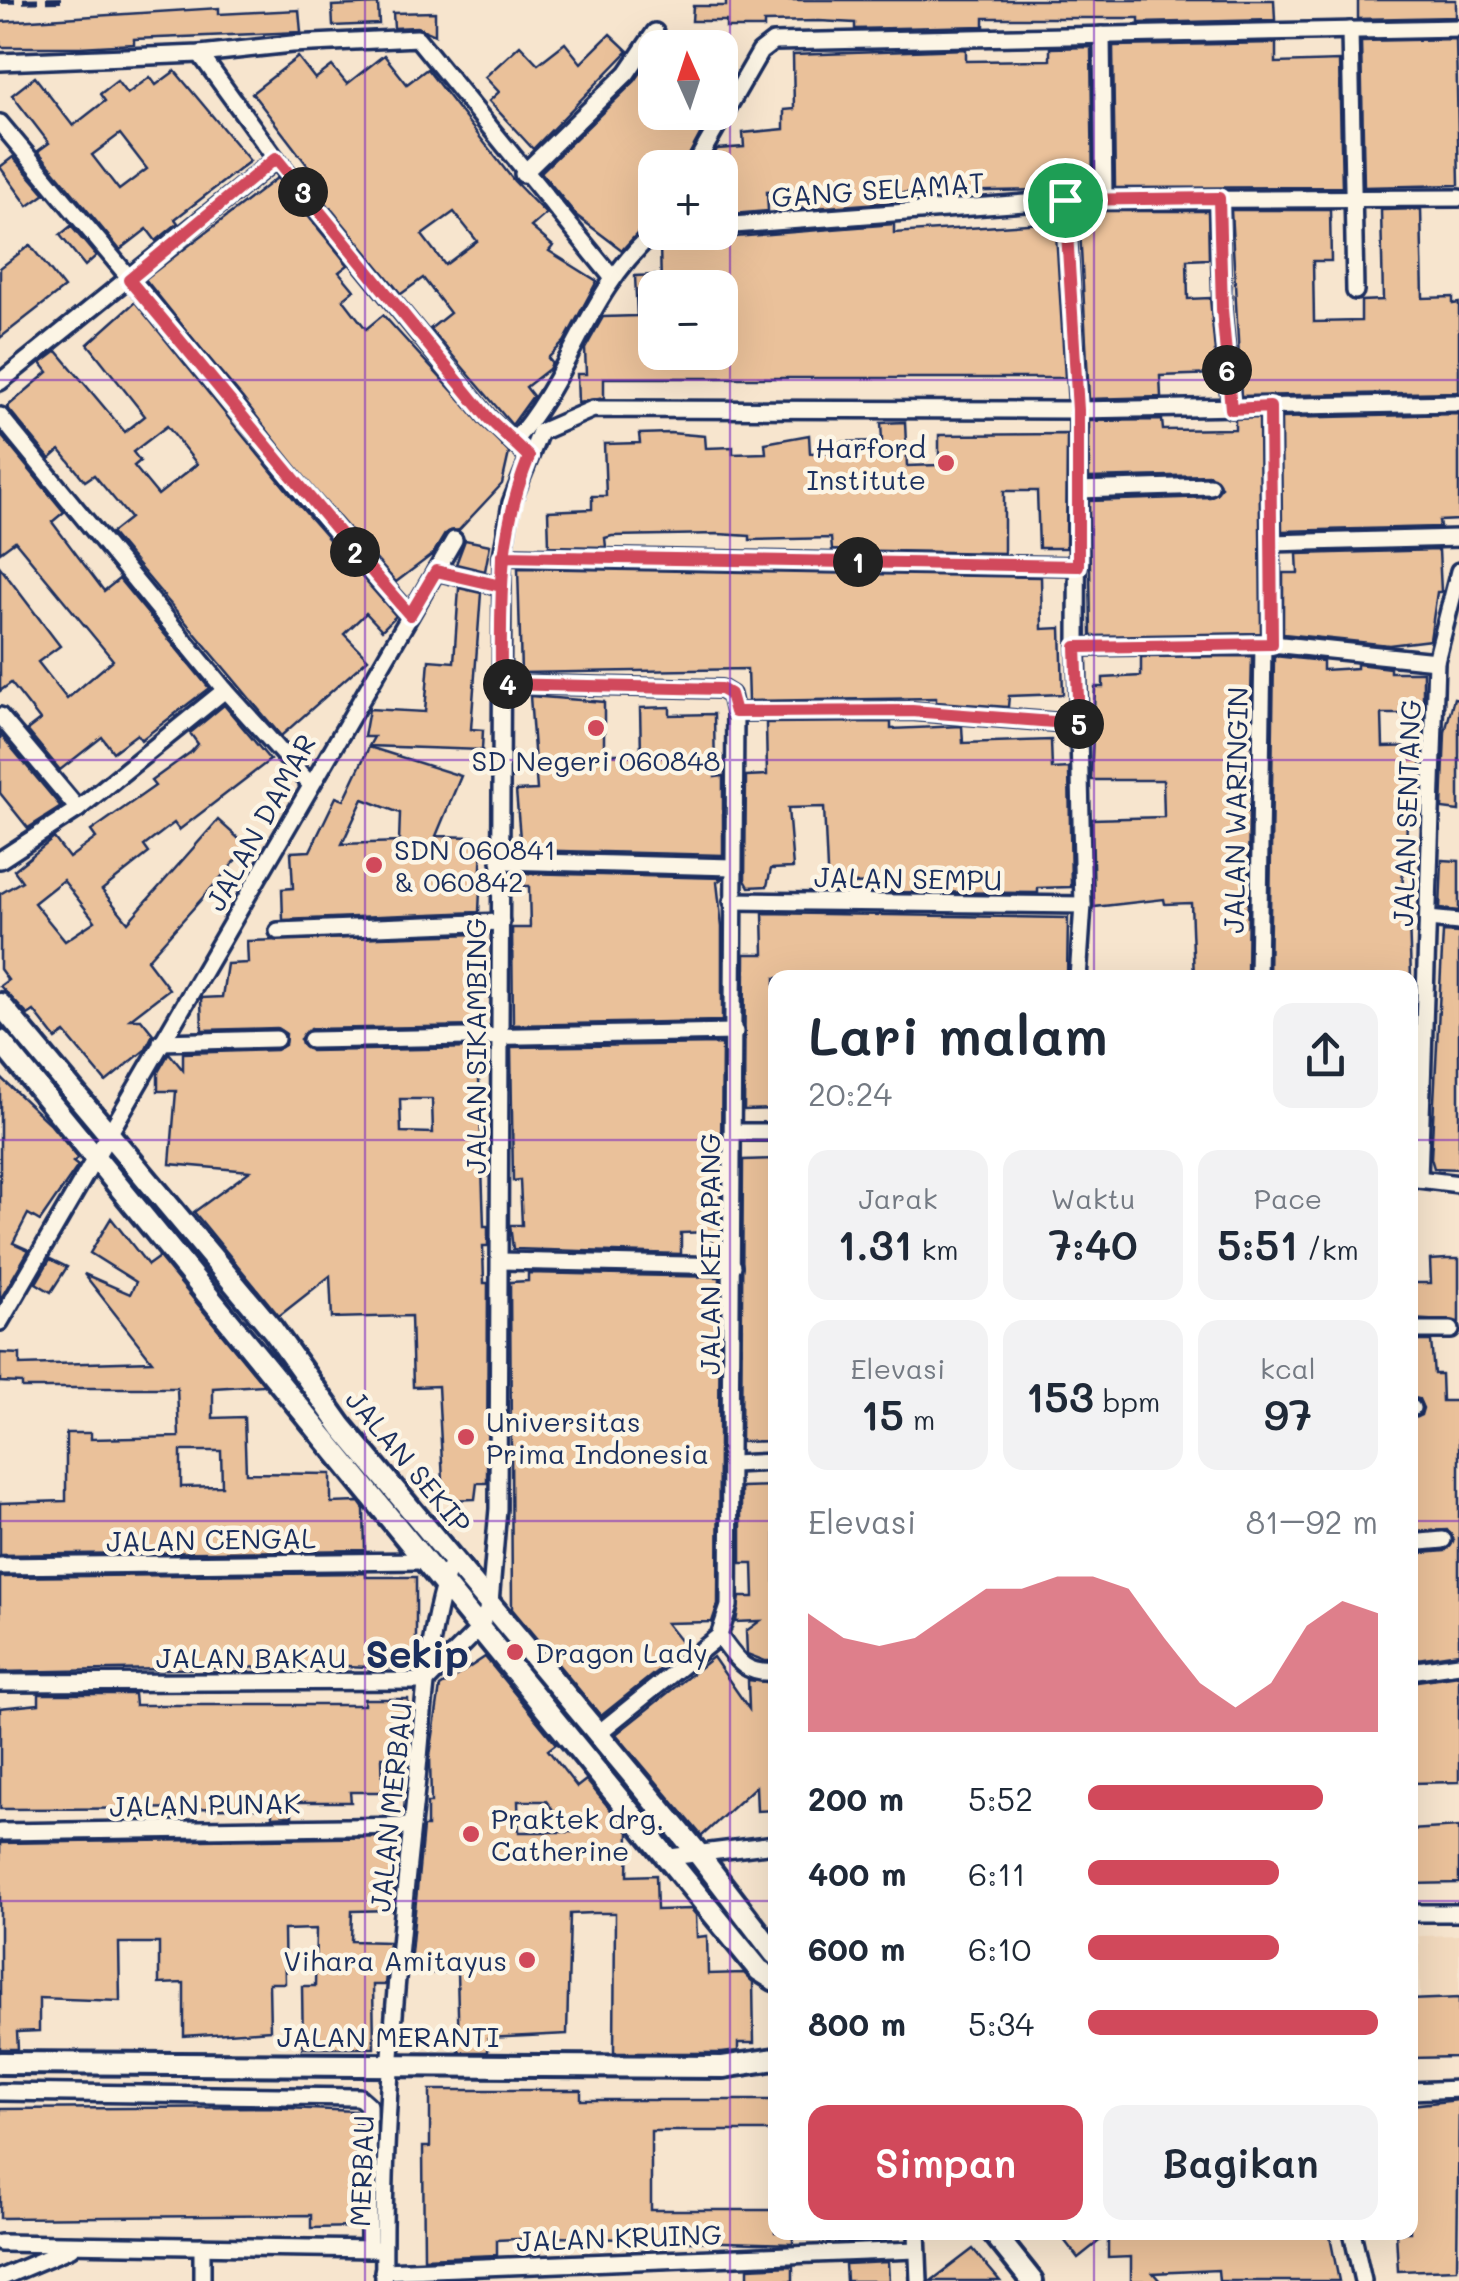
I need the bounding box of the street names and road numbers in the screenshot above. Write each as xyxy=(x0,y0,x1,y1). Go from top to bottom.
street label: GANG SELAMAT xyxy=(770,164,986,214)
street label: JALAN WARINGIN xyxy=(1215,686,1255,934)
street label: JALAN SENTANG xyxy=(1384,699,1428,927)
street label: JALAN DAMAR xyxy=(197,727,323,917)
street label: JALAN SEMPU xyxy=(814,858,1002,898)
street label: JALAN SIKAMBING xyxy=(457,918,493,1174)
street label: JALAN KETAPANG xyxy=(691,1133,727,1375)
street label: JALAN SEKIP xyxy=(338,1382,480,1540)
street label: JALAN CENGAL xyxy=(106,1519,317,1559)
street label: JALAN BAKAU xyxy=(156,1639,346,1675)
street label: JALAN MERBAU xyxy=(361,1701,419,1913)
street label: JALAN PUNAK xyxy=(109,1784,301,1824)
street label: JALAN MERANTI xyxy=(277,2018,499,2054)
street label: MERBAU xyxy=(341,2115,381,2227)
street label: JALAN KRUING xyxy=(516,2215,722,2259)

